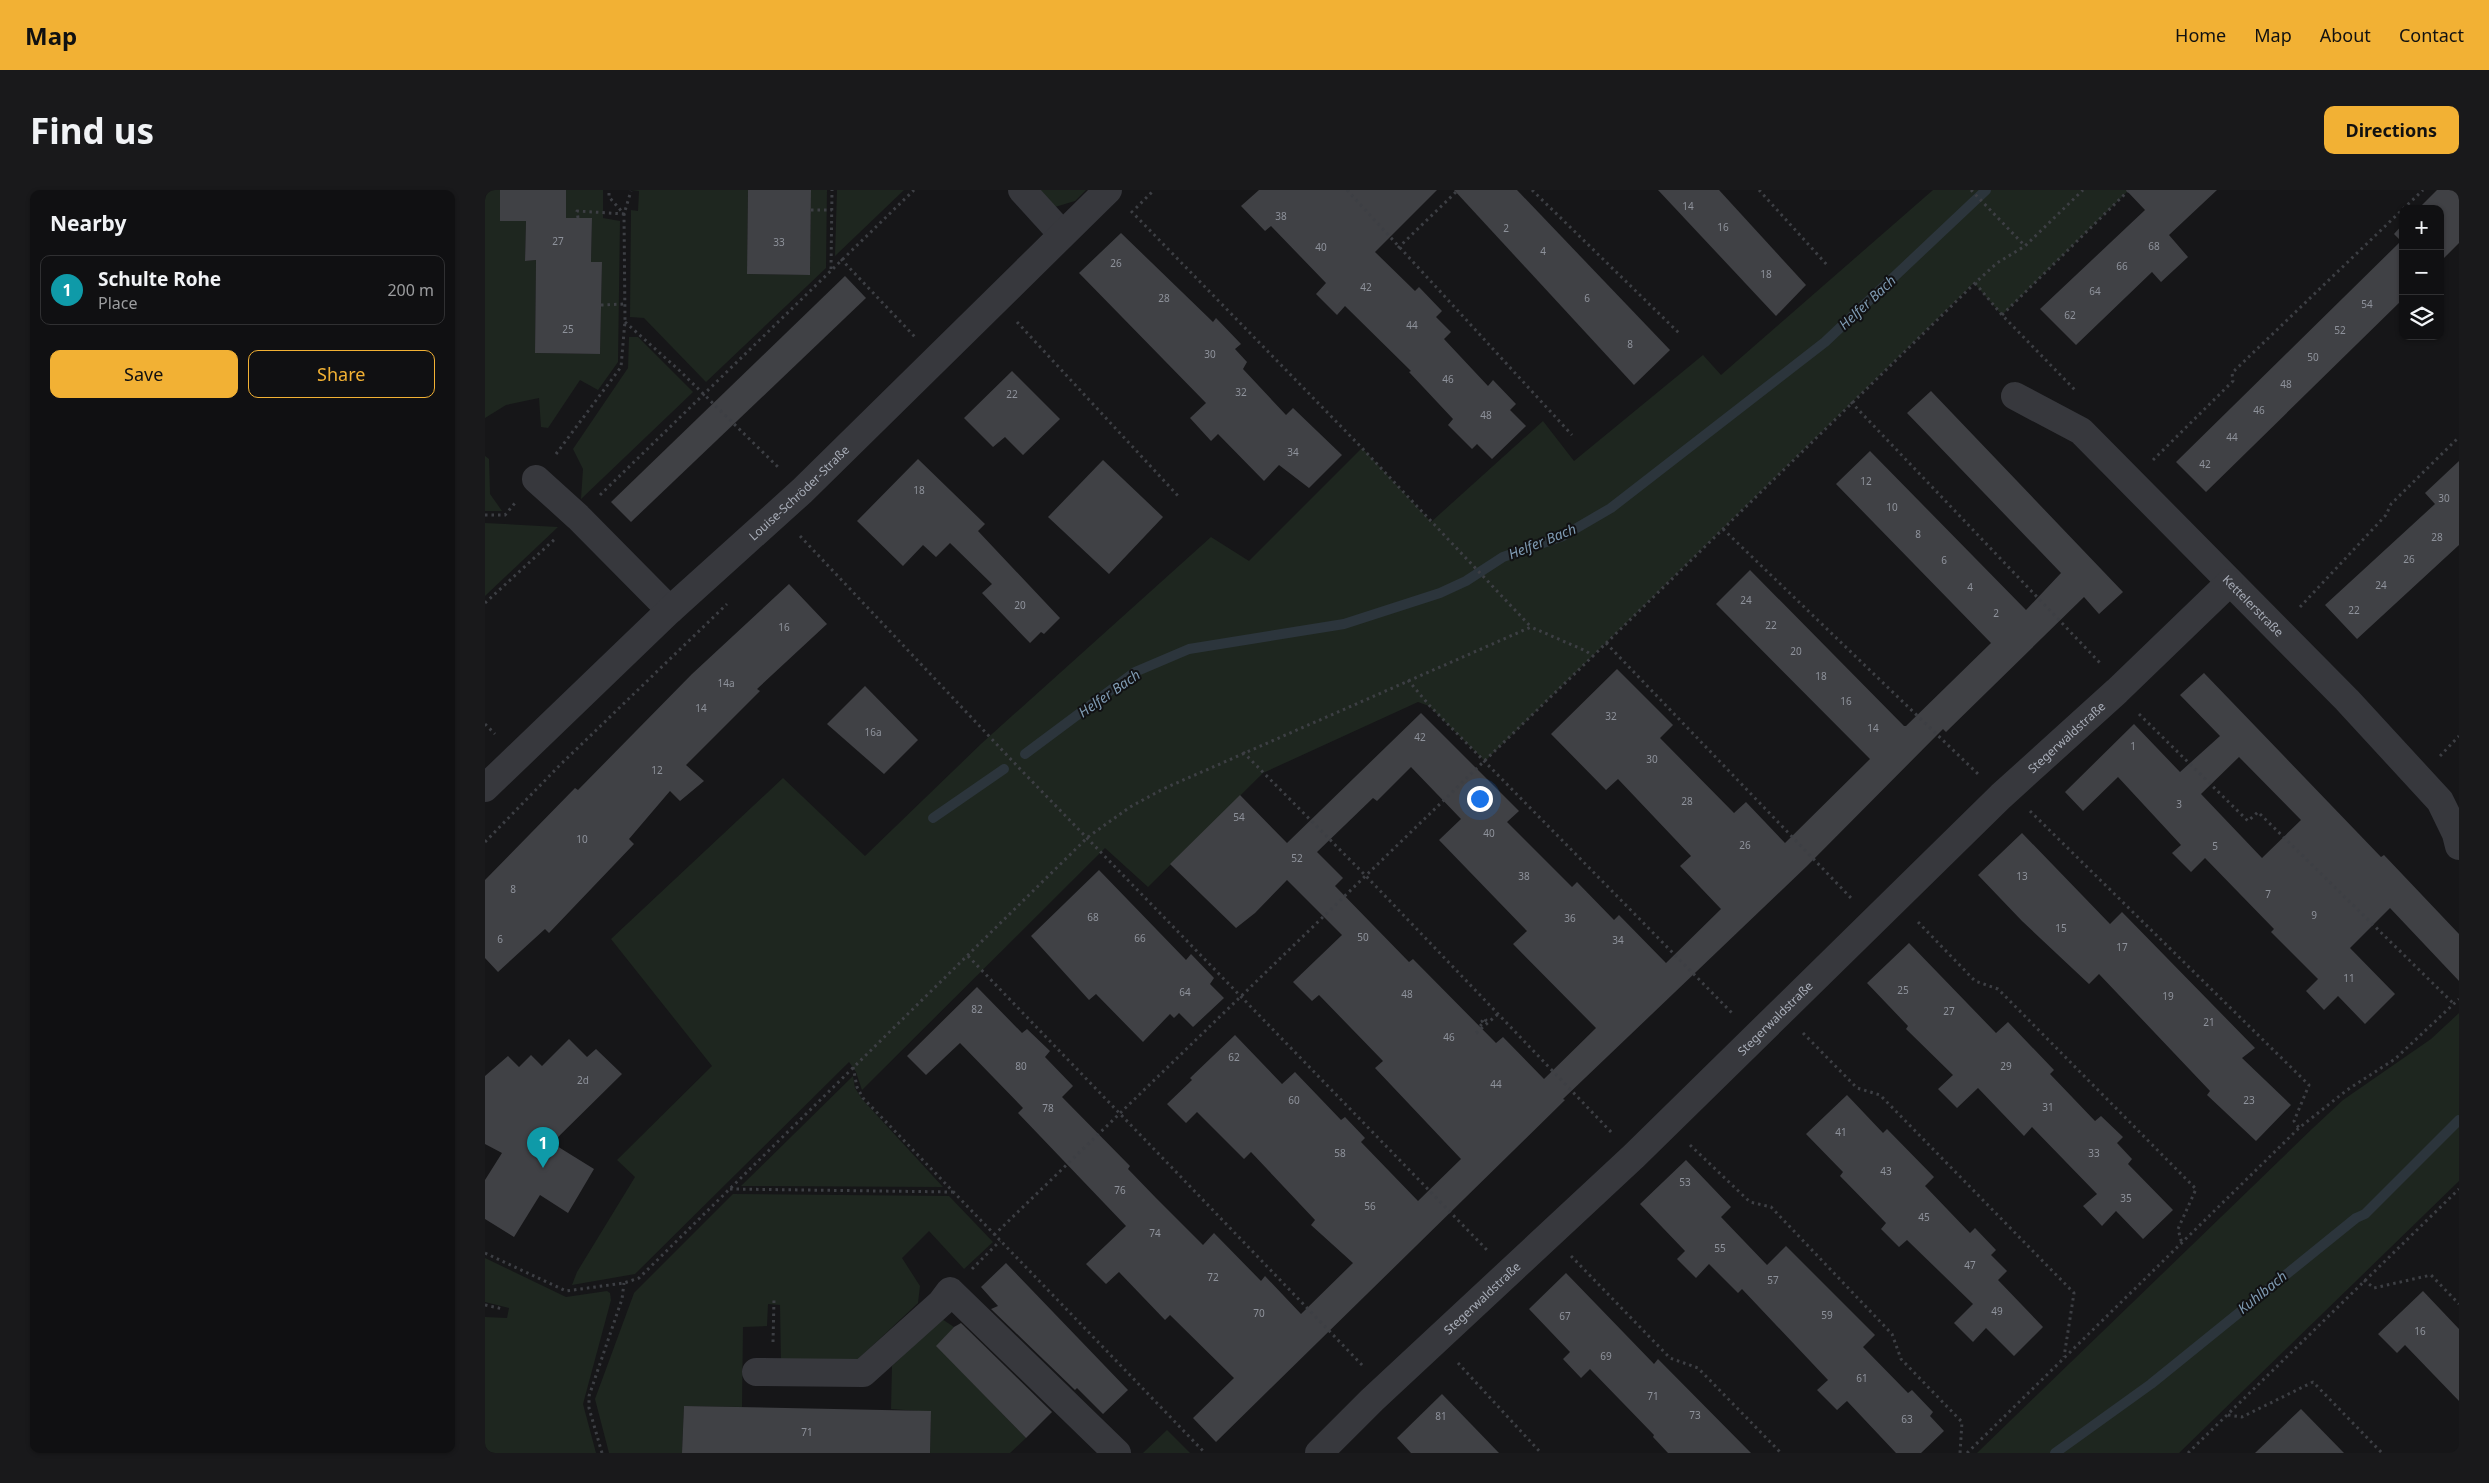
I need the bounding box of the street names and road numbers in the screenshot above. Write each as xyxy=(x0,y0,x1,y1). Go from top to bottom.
street label: Louise-Schröder-Straße xyxy=(745,441,853,544)
street label: Kettelerstraße xyxy=(2219,571,2288,640)
street label: Stegerwaldstraße xyxy=(2024,697,2109,777)
street label: Stegerwaldstraße xyxy=(1733,977,1816,1059)
street label: Stegerwaldstraße xyxy=(1440,1257,1524,1338)

